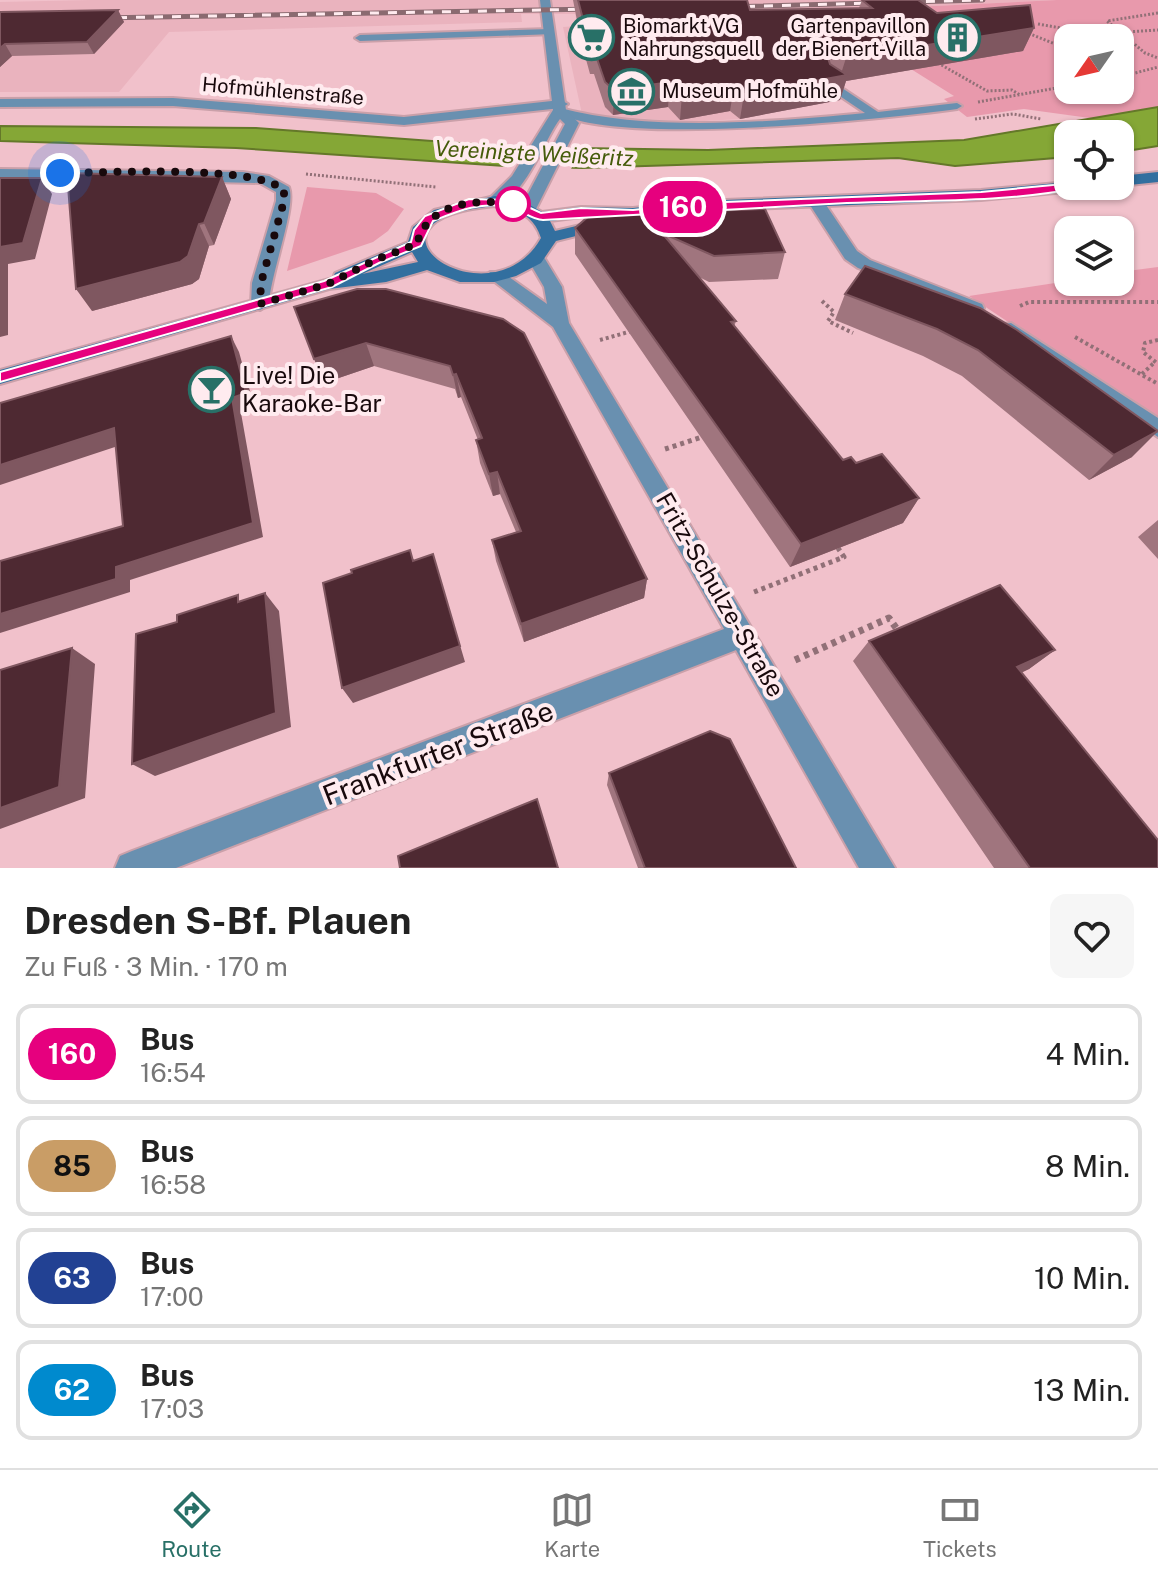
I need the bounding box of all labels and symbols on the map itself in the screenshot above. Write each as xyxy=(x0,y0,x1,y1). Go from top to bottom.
building icon: Gartenpavillon der Bienert-Villa xyxy=(933,13,981,61)
supermarket icon: Biomarkt VG Nahrungsquell xyxy=(568,14,616,62)
place label: Biomarkt VG Nahrungsquell xyxy=(623,14,761,61)
place label: Gartenpavillon der Bienert-Villa xyxy=(775,14,926,61)
north arrow xyxy=(1054,24,1134,104)
museum icon: Museum Hofmühle xyxy=(607,67,655,115)
street label: Hofmühlenstraße xyxy=(201,72,365,110)
place label: Museum Hofmühle xyxy=(662,79,838,103)
water label: Vereinigte Weißeritz xyxy=(434,135,635,171)
your location xyxy=(40,153,80,193)
line badge: 160 xyxy=(637,181,729,233)
unlabelled marker xyxy=(496,187,530,221)
place label: Live! Die Karaoke-Bar xyxy=(242,361,382,417)
bar icon: Live! Die Karaoke-Bar xyxy=(187,366,235,414)
street label: Fritz-Schulze-Straße xyxy=(651,487,791,702)
street label: Frankfurter Straße xyxy=(318,693,558,812)

